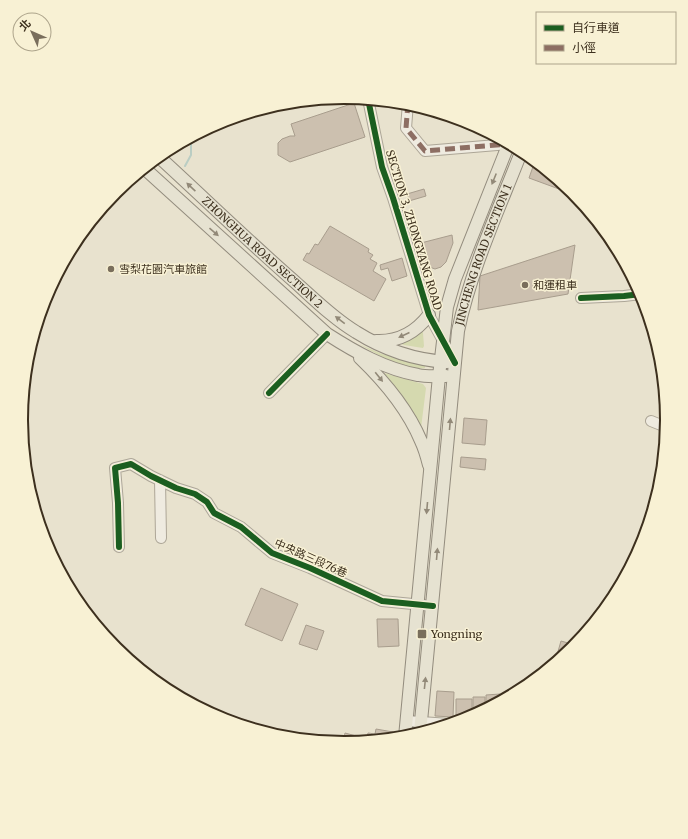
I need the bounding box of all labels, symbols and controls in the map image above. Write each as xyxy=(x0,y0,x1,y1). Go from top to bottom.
north arrow xyxy=(12,12,52,52)
legend xyxy=(536,12,676,64)
text: 北 xyxy=(16,16,34,34)
text: 自行車道 xyxy=(572,20,620,35)
text: 小徑 xyxy=(572,40,596,55)
street label: SECTION 3, ZHONGYANG ROAD xyxy=(383,148,445,312)
one-way arrow xyxy=(491,174,497,186)
one-way arrow xyxy=(186,182,196,192)
street label: JINCHENG ROAD SECTION 1 xyxy=(452,182,515,328)
street label: ZHONGHUA ROAD SECTION 2 xyxy=(199,194,326,311)
one-way arrow xyxy=(209,228,219,237)
place label: 雪梨花園汽車旅館 xyxy=(119,262,207,276)
marker: 雪梨花園汽車旅館 xyxy=(106,264,116,274)
place label: 和運租車 xyxy=(533,278,577,292)
marker: 和運租車 xyxy=(520,280,530,290)
one-way arrow xyxy=(335,317,345,325)
one-way arrow xyxy=(398,333,410,339)
one-way arrow xyxy=(375,372,383,383)
one-way arrow xyxy=(446,418,453,430)
one-way arrow xyxy=(424,502,430,514)
street label: 中央路三段76巷 xyxy=(272,536,350,580)
one-way arrow xyxy=(434,548,441,560)
place label: Yongning xyxy=(430,627,483,641)
marker: Yongning xyxy=(416,628,428,640)
one-way arrow xyxy=(422,677,428,689)

